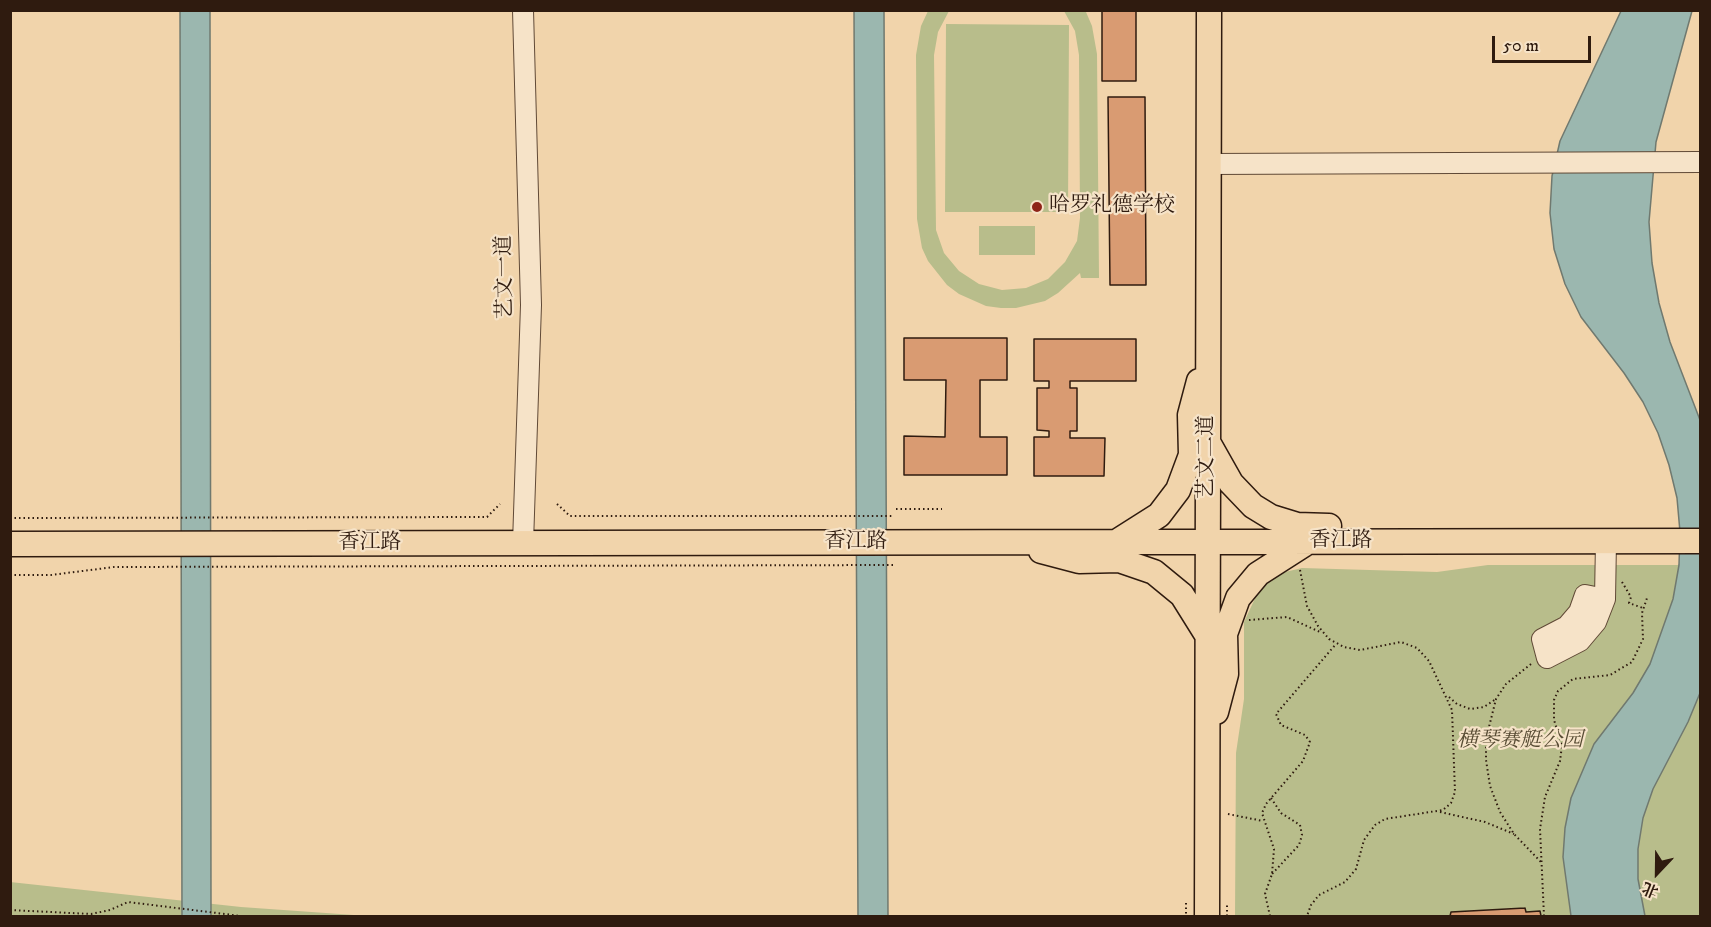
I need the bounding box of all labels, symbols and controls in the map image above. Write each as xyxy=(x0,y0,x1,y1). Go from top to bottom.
scale bar xyxy=(1495,24,1594,62)
text: 50 m xyxy=(1503,35,1539,57)
place label: 哈罗礼德学校 xyxy=(1049,194,1175,220)
marker: 哈罗礼德学校 xyxy=(1030,200,1044,214)
street label: 艺文一道 xyxy=(493,235,519,319)
street label: 艺文二道 xyxy=(1195,415,1221,499)
street label: 香江路 xyxy=(1310,529,1372,555)
street label: 香江路 xyxy=(825,530,887,556)
street label: 香江路 xyxy=(339,531,401,557)
park label: 横琴赛艇公园 xyxy=(1457,729,1583,755)
north arrow xyxy=(1627,843,1687,903)
text: 北 xyxy=(1639,877,1661,902)

